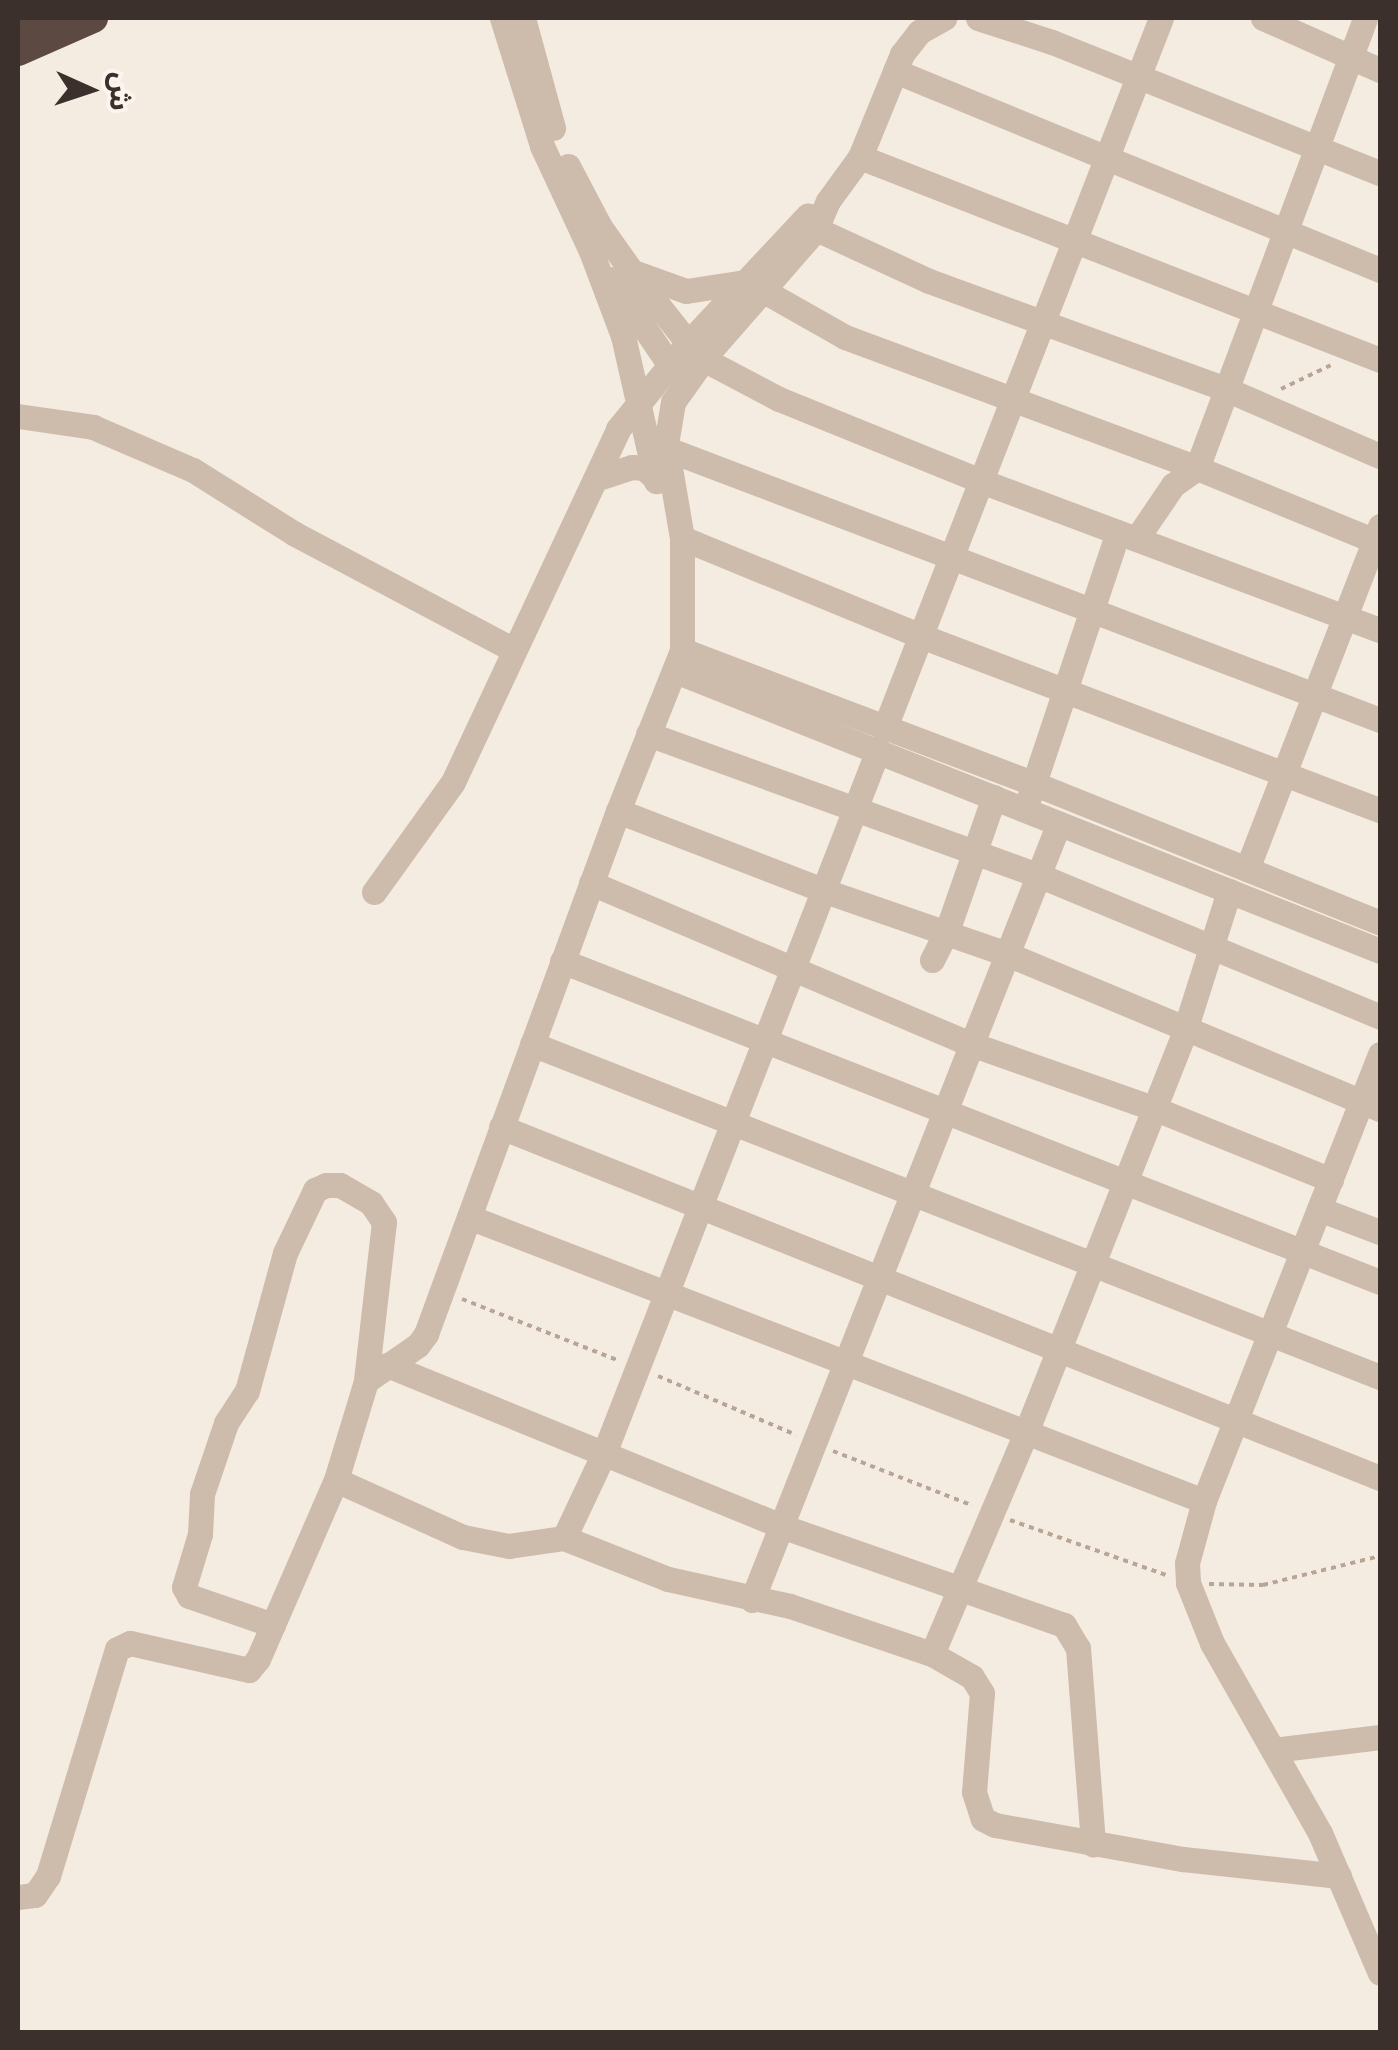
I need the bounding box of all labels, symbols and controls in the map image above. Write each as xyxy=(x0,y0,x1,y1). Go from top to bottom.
north arrow xyxy=(40,40,140,140)
text: ش xyxy=(99,71,142,112)

